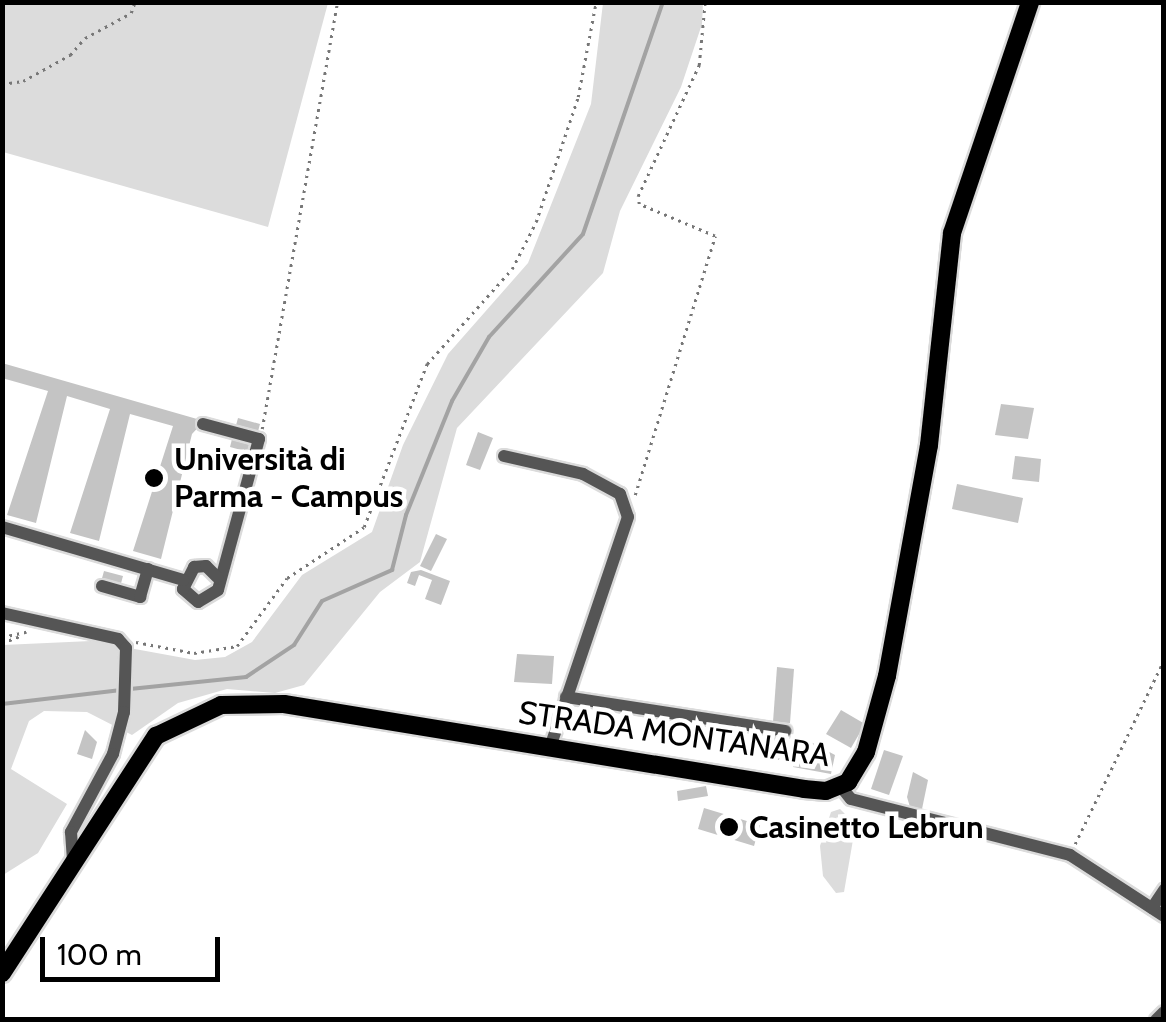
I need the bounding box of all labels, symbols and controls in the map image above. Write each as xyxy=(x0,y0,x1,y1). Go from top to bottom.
place label: Università di Parma - Campus xyxy=(174,441,403,516)
marker: Università di Parma - Campus xyxy=(143,467,165,489)
street label: STRADA MONTANARA xyxy=(516,693,832,775)
place label: Casinetto Lebrun xyxy=(749,808,984,846)
marker: Casinetto Lebrun xyxy=(718,816,740,838)
scale bar xyxy=(45,917,225,979)
text: 100 m xyxy=(57,936,142,973)

